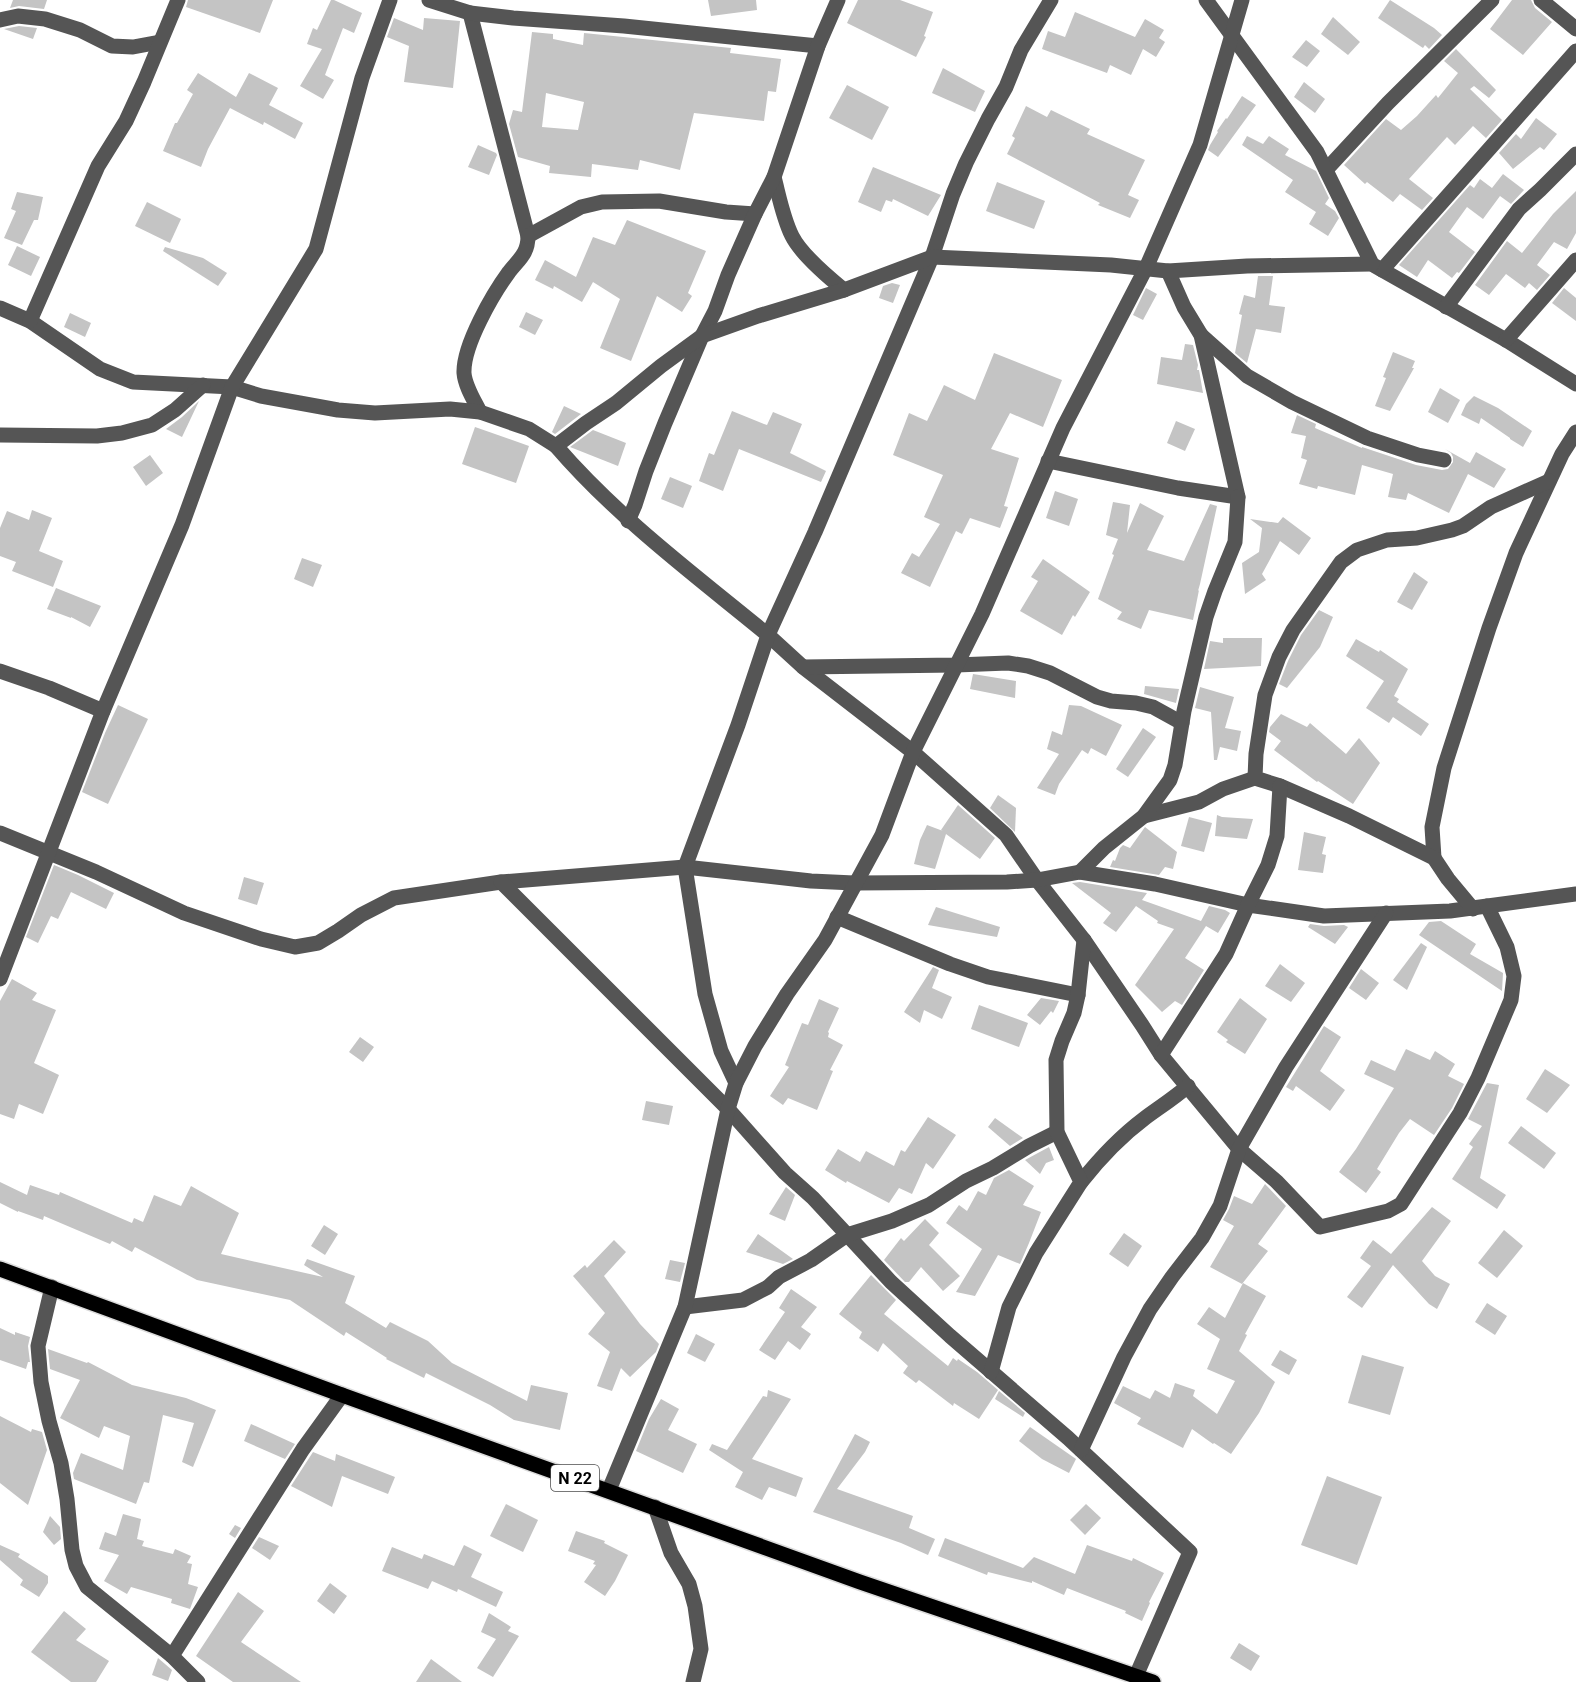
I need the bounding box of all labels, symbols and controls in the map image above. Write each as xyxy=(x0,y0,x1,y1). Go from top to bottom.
road number: N 22 xyxy=(551,1465,599,1491)

